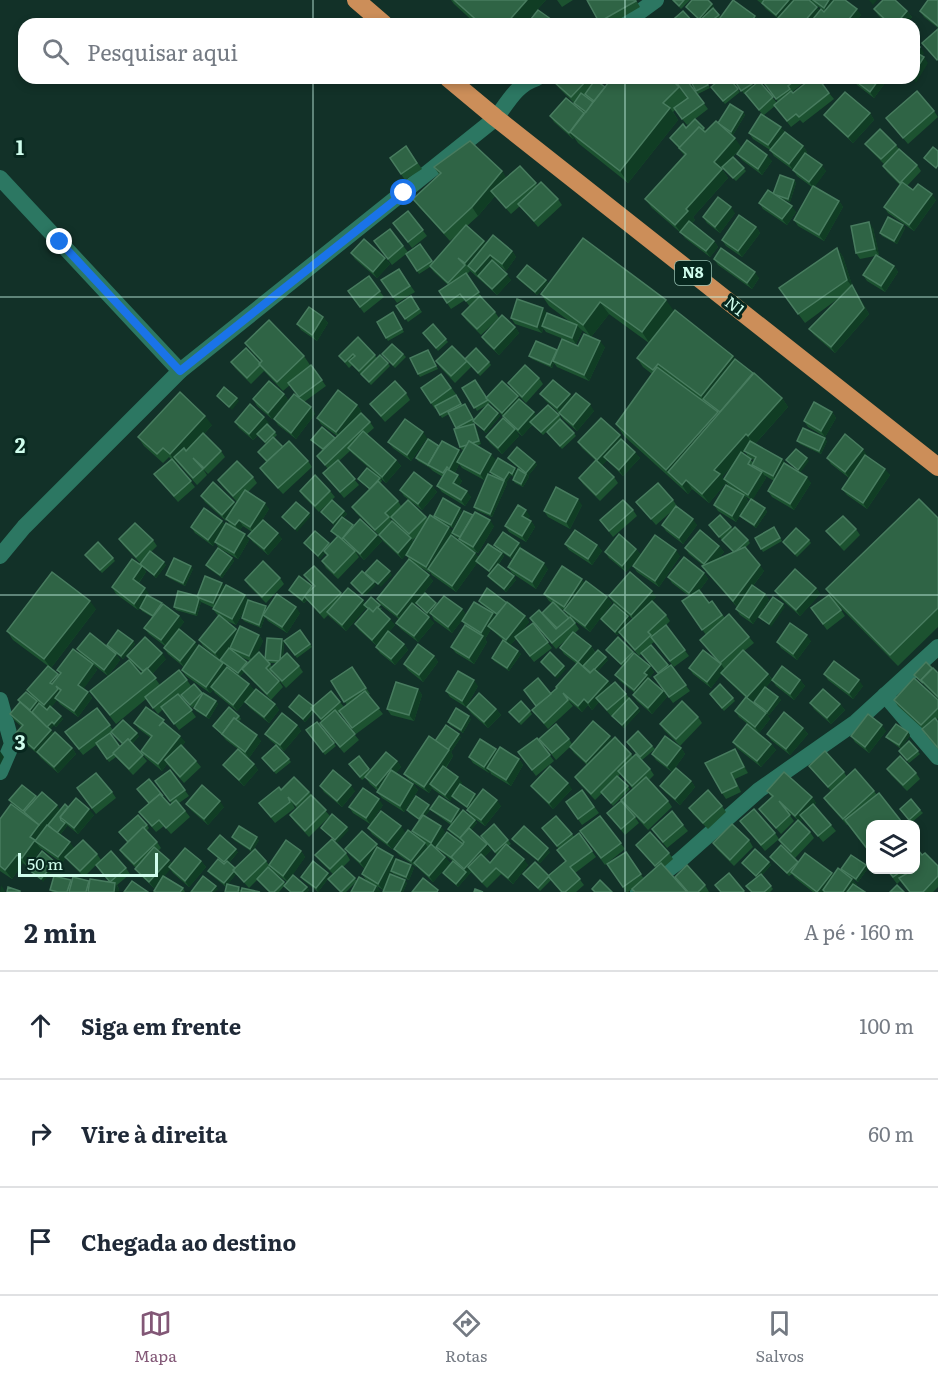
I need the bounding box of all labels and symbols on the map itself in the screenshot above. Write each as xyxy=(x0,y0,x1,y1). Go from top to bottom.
text: 1 xyxy=(16,131,24,161)
route start xyxy=(390,179,416,205)
route end xyxy=(46,228,72,254)
road number: N8 xyxy=(675,261,711,285)
street label: N1 xyxy=(720,290,751,321)
text: 2 xyxy=(15,429,26,459)
text: 3 xyxy=(14,726,26,756)
scale bar xyxy=(18,850,158,878)

